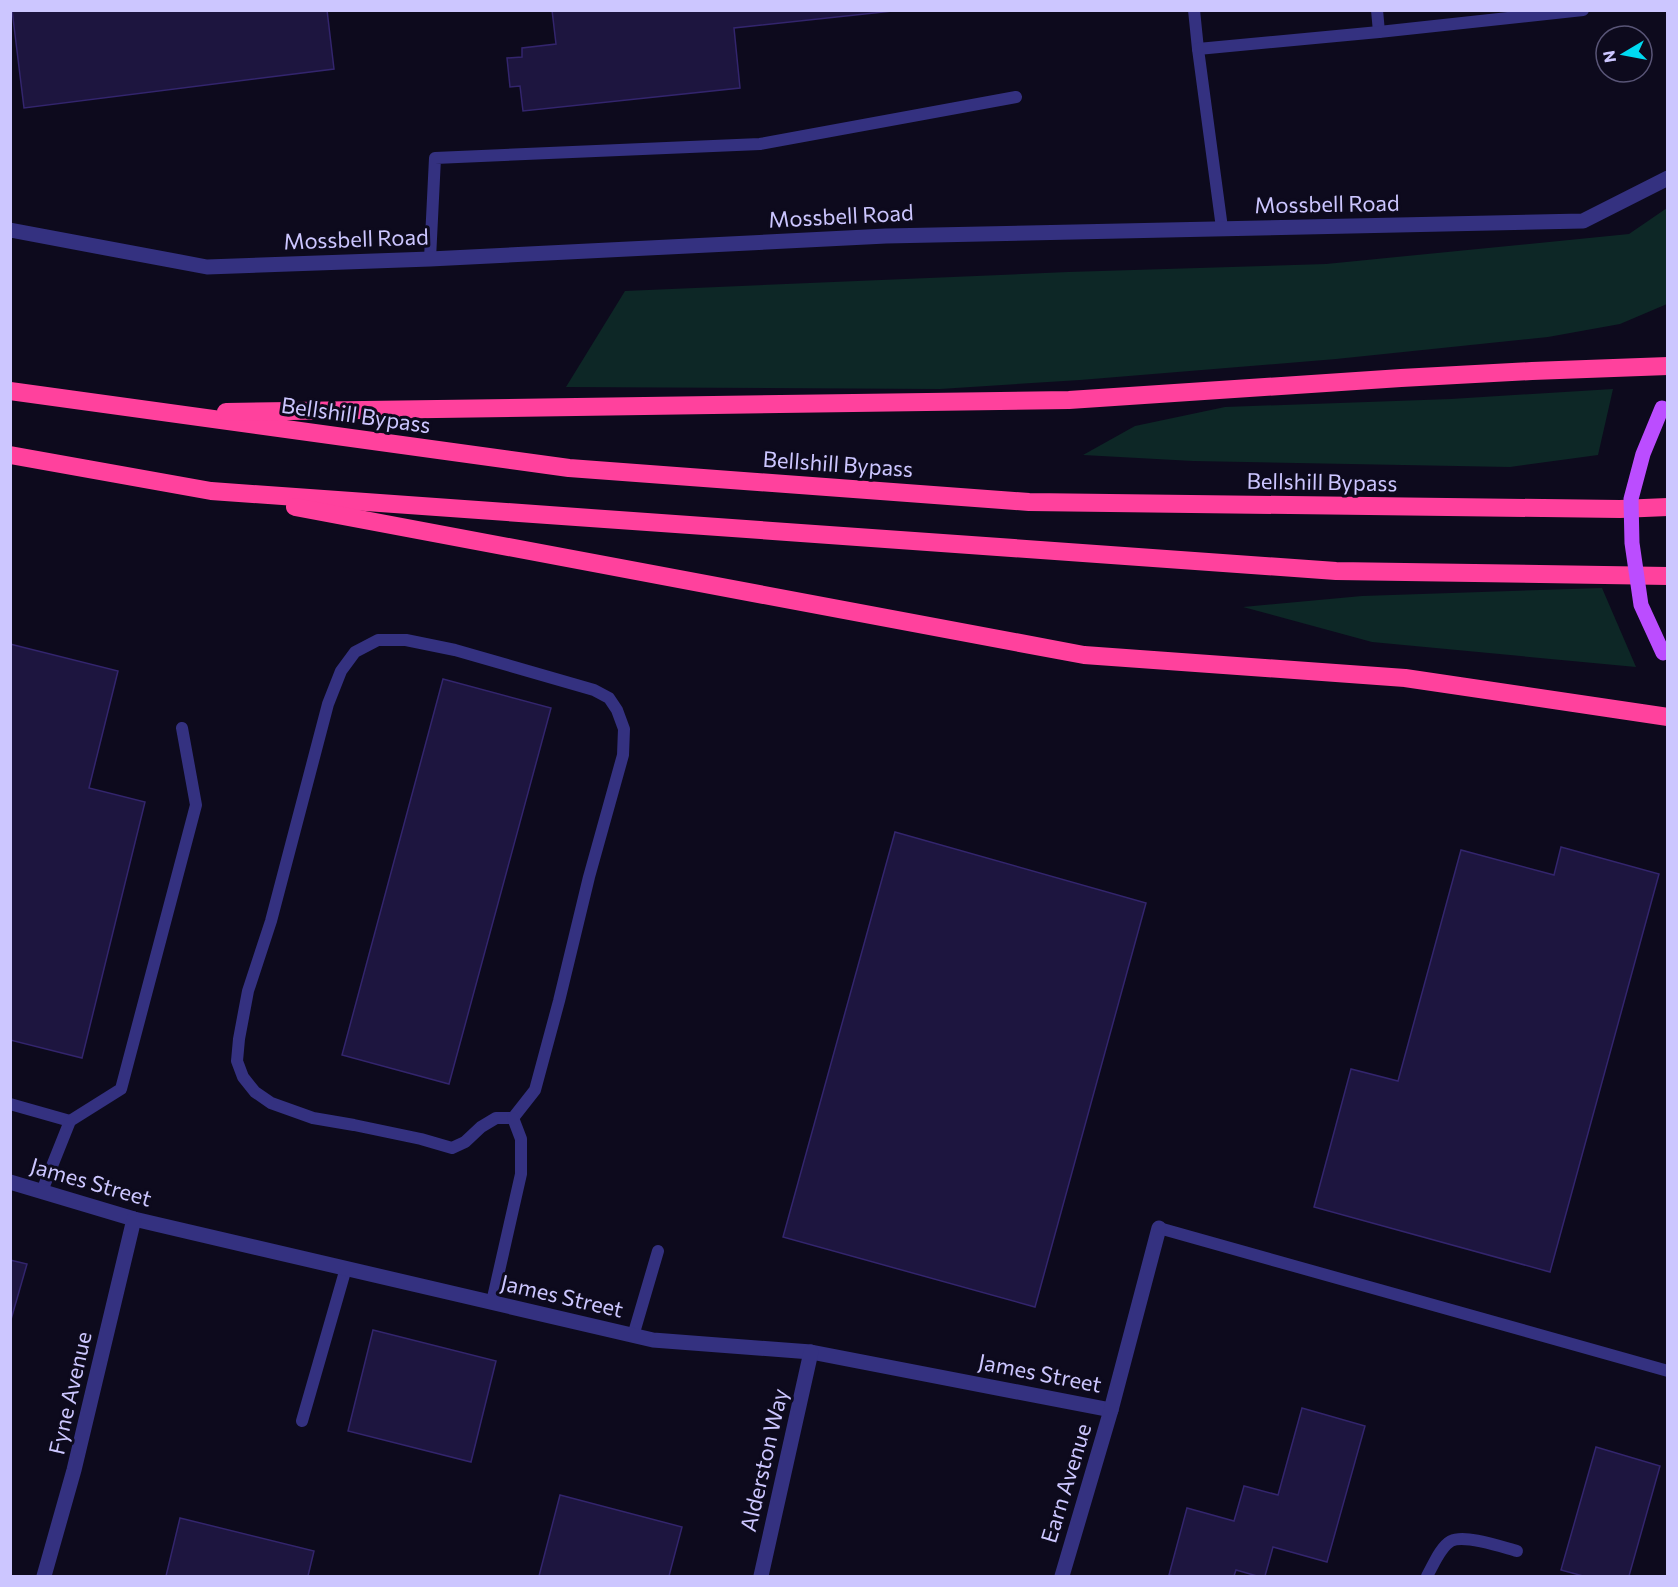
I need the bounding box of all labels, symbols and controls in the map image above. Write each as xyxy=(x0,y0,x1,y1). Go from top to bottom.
north arrow xyxy=(1594,24,1654,84)
text: N xyxy=(1598,49,1619,64)
street label: Mossbell Road xyxy=(1254,189,1400,218)
street label: Mossbell Road xyxy=(768,198,914,233)
street label: Mossbell Road xyxy=(283,222,429,255)
street label: Bellshill Bypass xyxy=(280,391,433,438)
street label: Bellshill Bypass xyxy=(762,445,914,482)
street label: Bellshill Bypass xyxy=(1246,467,1398,496)
street label: James Street xyxy=(27,1151,155,1212)
street label: James Street xyxy=(498,1268,626,1323)
street label: Fyne Avenue xyxy=(42,1329,97,1457)
street label: James Street xyxy=(976,1347,1104,1398)
street label: Alderston Way xyxy=(734,1386,793,1534)
street label: Earn Avenue xyxy=(1035,1420,1096,1546)

